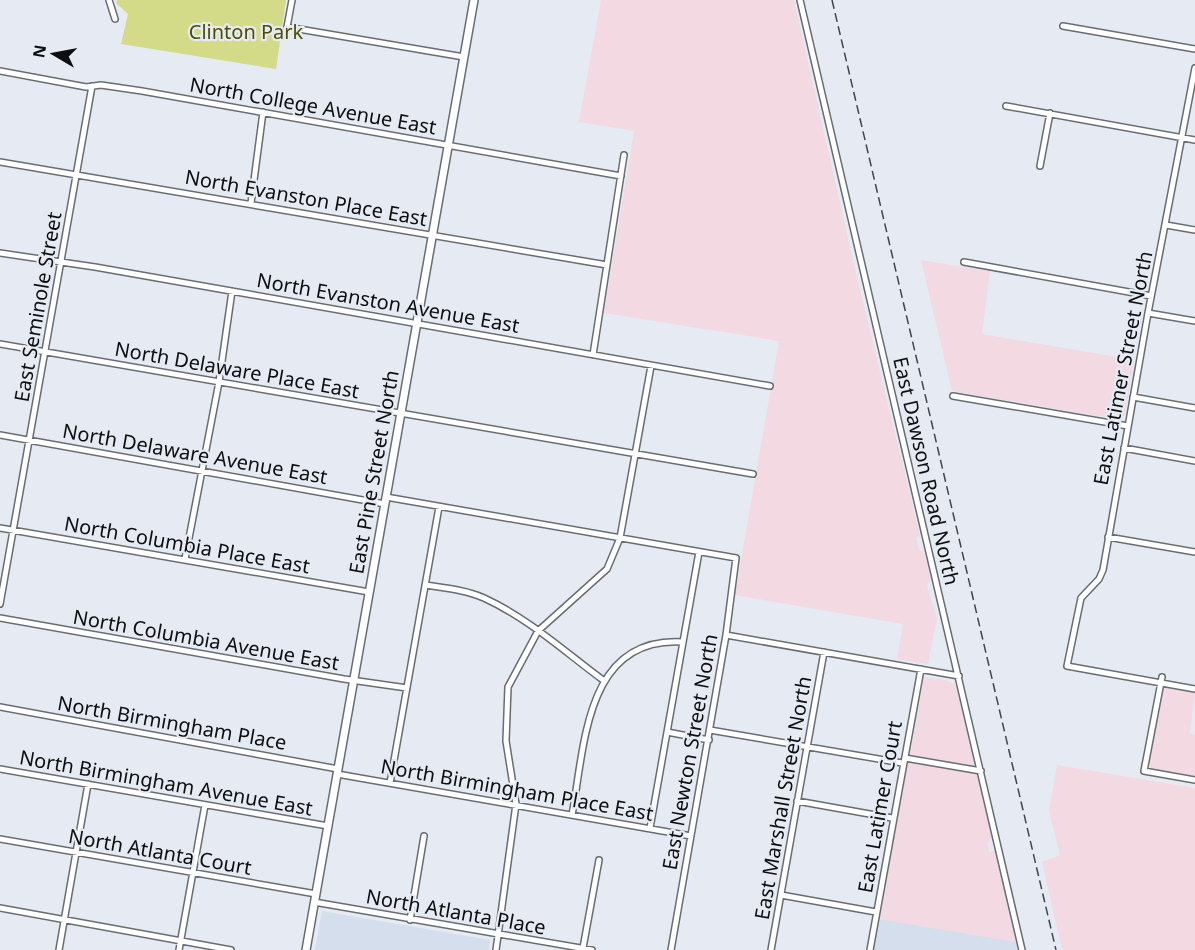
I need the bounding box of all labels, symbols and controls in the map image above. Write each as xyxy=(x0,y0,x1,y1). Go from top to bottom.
park label: Clinton Park xyxy=(189,18,304,45)
north arrow xyxy=(24,24,84,84)
text: N xyxy=(27,43,51,60)
street label: North College Avenue East xyxy=(188,71,439,141)
street label: North Evanston Place East xyxy=(183,163,429,232)
street label: East Seminole Street xyxy=(8,210,68,404)
street label: East Latimer Street North xyxy=(1087,248,1158,487)
street label: North Evanston Avenue East xyxy=(255,266,522,339)
street label: North Delaware Place East xyxy=(113,335,361,404)
street label: East Dawson Road North xyxy=(887,354,966,588)
street label: East Pine Street North xyxy=(342,368,405,576)
street label: North Delaware Avenue East xyxy=(61,417,330,490)
street label: North Columbia Place East xyxy=(62,510,312,579)
street label: North Columbia Avenue East xyxy=(71,603,341,676)
street label: East Newton Street North xyxy=(655,632,724,872)
street label: East Marshall Street North xyxy=(748,674,817,922)
street label: North Birmingham Place xyxy=(55,689,289,756)
street label: East Latimer Court xyxy=(851,719,908,895)
street label: North Birmingham Avenue East xyxy=(17,743,315,822)
street label: North Birmingham Place East xyxy=(379,752,656,827)
street label: North Atlanta Court xyxy=(66,822,254,881)
street label: North Atlanta Place xyxy=(364,882,548,941)

